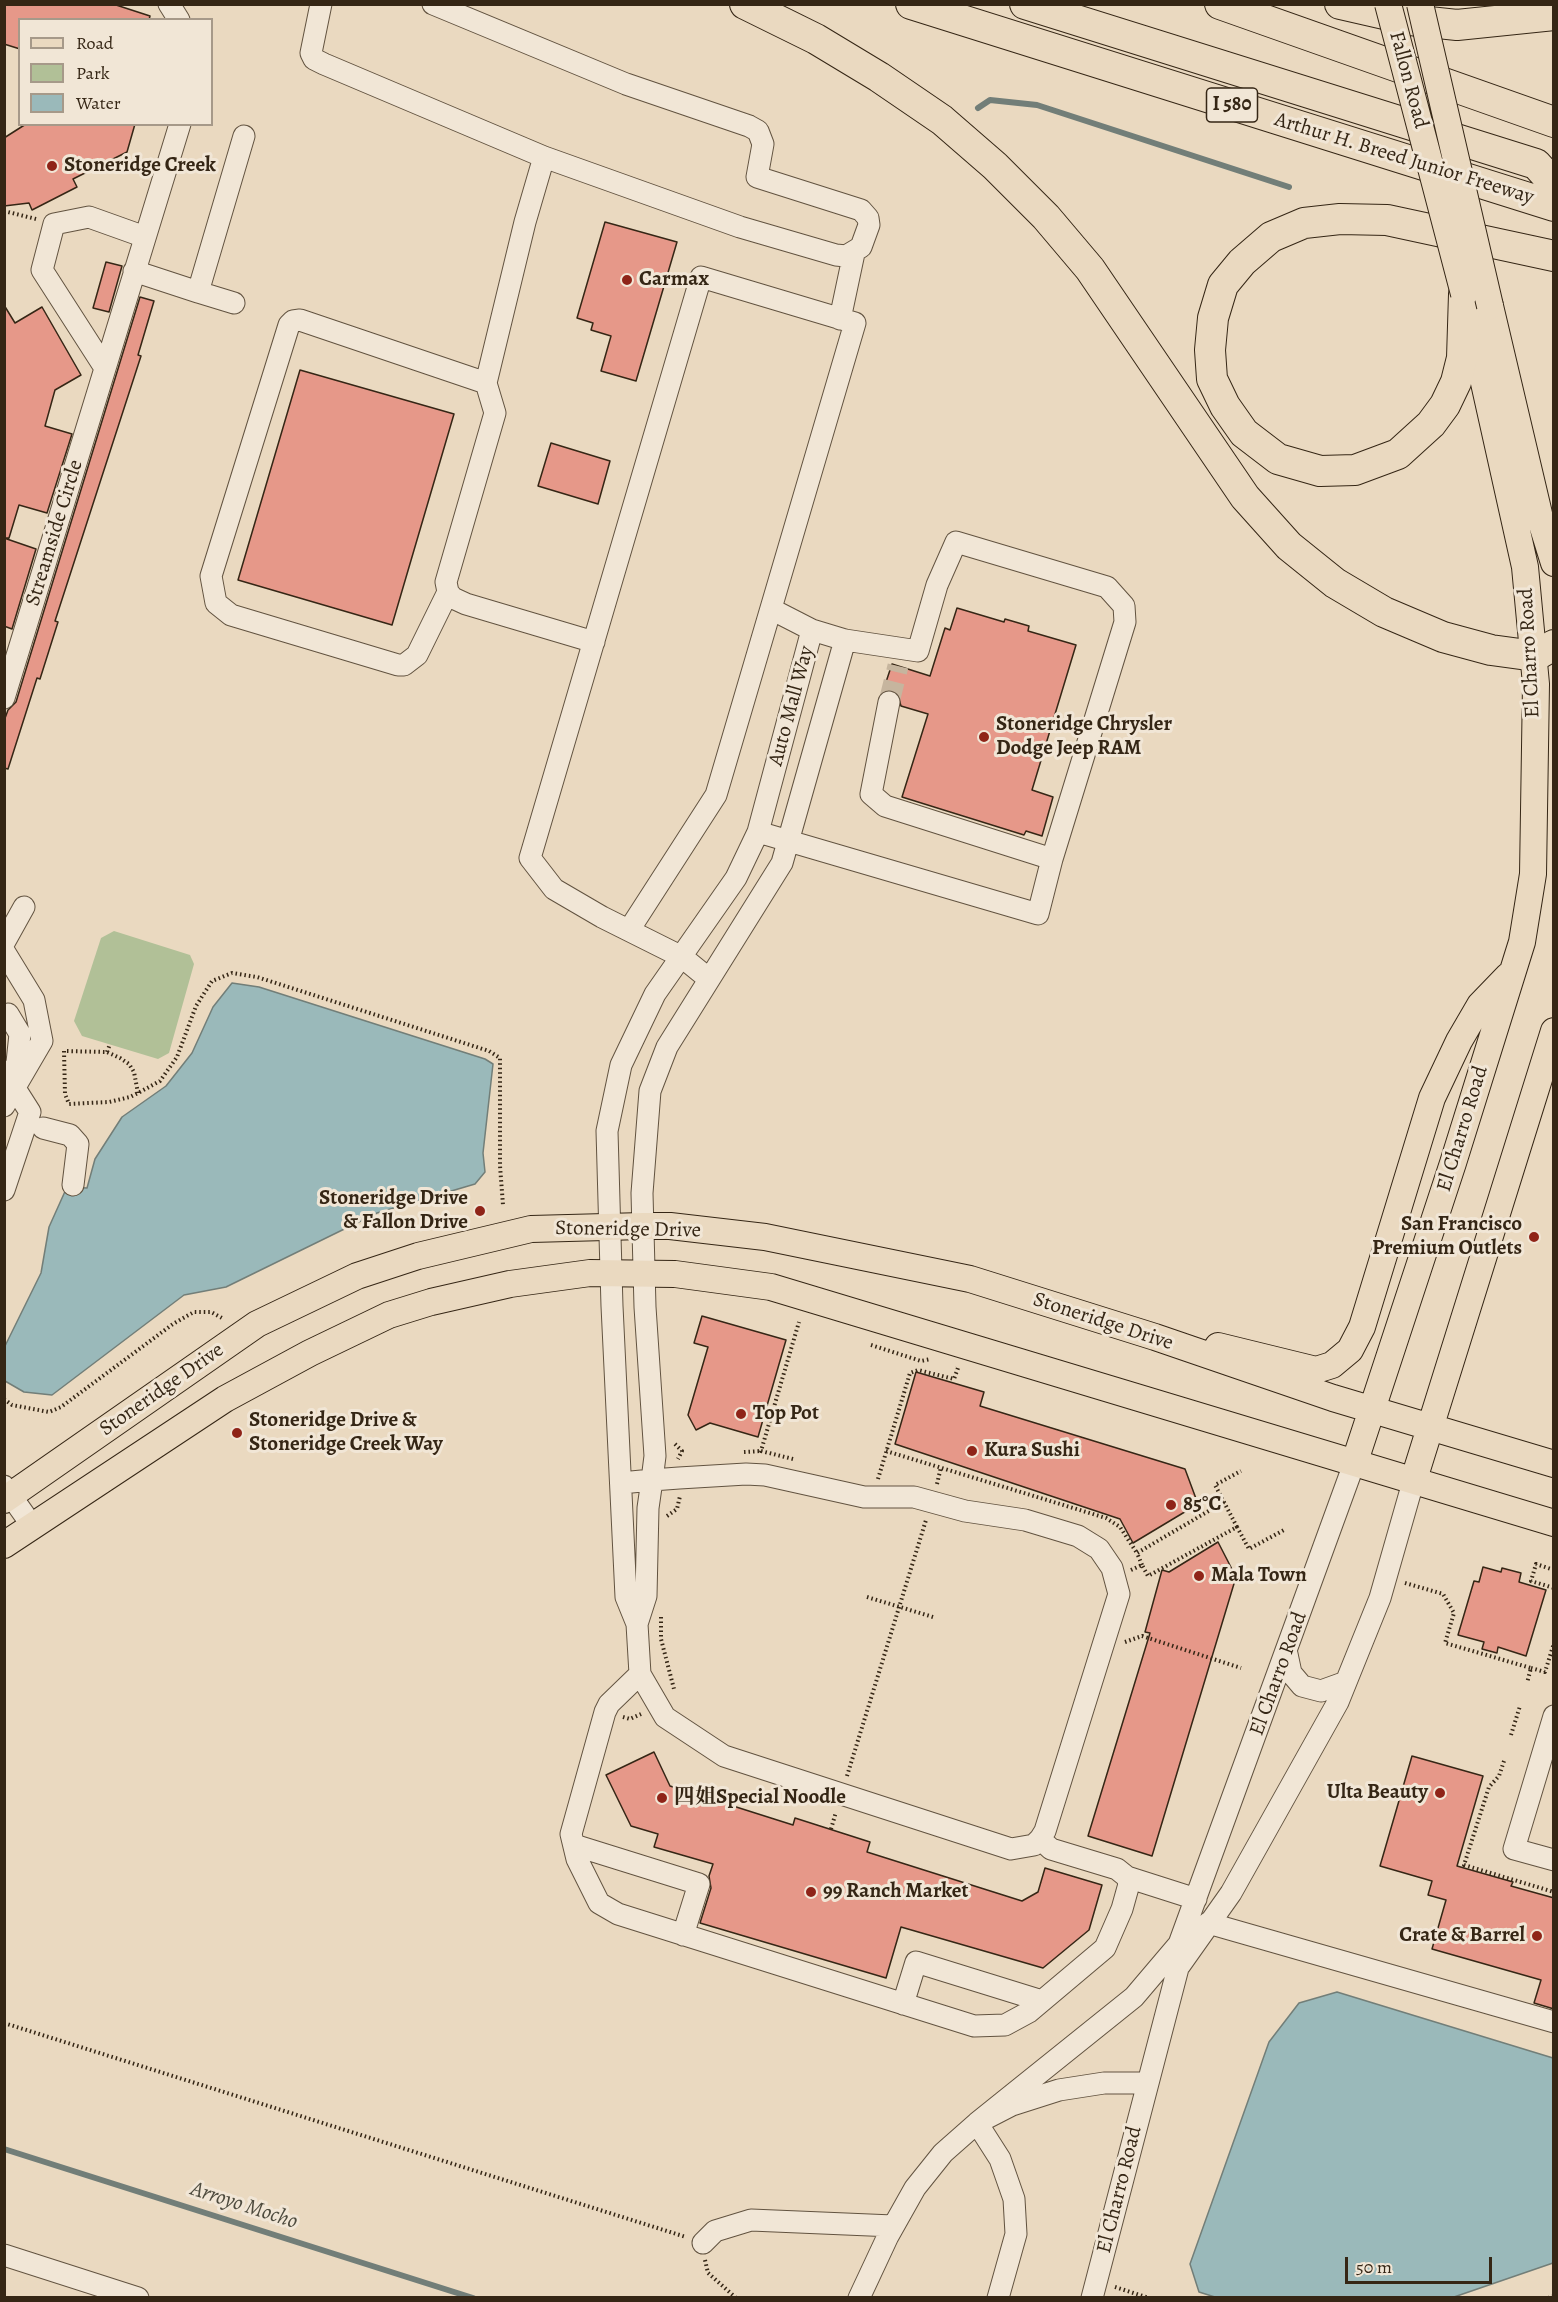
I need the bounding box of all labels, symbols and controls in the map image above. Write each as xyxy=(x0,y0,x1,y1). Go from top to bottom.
legend xyxy=(18,18,213,126)
street label: Fallon Road xyxy=(1383,29,1433,131)
text: Road xyxy=(76,31,113,55)
text: Park xyxy=(76,61,110,85)
road number: I 580 xyxy=(1206,88,1258,122)
text: Water xyxy=(76,91,121,115)
street label: Arthur H. Breed Junior Freeway xyxy=(1271,108,1537,210)
place label: Stoneridge Creek xyxy=(64,153,216,179)
marker: Stoneridge Creek xyxy=(45,159,59,173)
place label: Carmax xyxy=(639,267,709,293)
marker: Carmax xyxy=(620,273,634,287)
street label: Streamside Circle xyxy=(21,457,89,609)
street label: El Charro Road xyxy=(1514,587,1546,719)
street label: Auto Mall Way xyxy=(764,643,820,769)
place label: Stoneridge Chrysler Dodge Jeep RAM xyxy=(996,712,1172,762)
marker: Stoneridge Chrysler Dodge Jeep RAM xyxy=(977,730,991,744)
street label: El Charro Road xyxy=(1432,1063,1494,1195)
place label: Stoneridge Drive & Fallon Drive xyxy=(319,1186,468,1236)
marker: Stoneridge Drive & Fallon Drive xyxy=(473,1204,487,1218)
place label: San Francisco Premium Outlets xyxy=(1372,1212,1522,1262)
street label: Stoneridge Drive xyxy=(555,1216,701,1244)
marker: San Francisco Premium Outlets xyxy=(1527,1230,1541,1244)
street label: Stoneridge Drive xyxy=(1030,1287,1176,1357)
street label: Stoneridge Drive xyxy=(95,1338,229,1442)
place label: Top Pot xyxy=(753,1401,819,1427)
marker: Top Pot xyxy=(734,1407,748,1421)
place label: Stoneridge Drive & Stoneridge Creek Way xyxy=(249,1408,443,1458)
marker: Stoneridge Drive & Stoneridge Creek Way xyxy=(230,1426,244,1440)
place label: Kura Sushi xyxy=(984,1438,1080,1464)
marker: Kura Sushi xyxy=(965,1444,979,1458)
place label: 85°C xyxy=(1183,1492,1221,1518)
marker: 85°C xyxy=(1164,1498,1178,1512)
place label: Mala Town xyxy=(1211,1563,1307,1589)
marker: Mala Town xyxy=(1192,1569,1206,1583)
street label: El Charro Road xyxy=(1245,1609,1313,1739)
place label: Ulta Beauty xyxy=(1327,1780,1428,1806)
place label: 四姐Special Noodle xyxy=(674,1785,846,1811)
marker: Ulta Beauty xyxy=(1433,1786,1447,1800)
marker: 四姐Special Noodle xyxy=(655,1791,669,1805)
place label: 99 Ranch Market xyxy=(823,1879,969,1905)
marker: 99 Ranch Market xyxy=(804,1885,818,1899)
place label: Crate & Barrel xyxy=(1399,1923,1525,1949)
marker: Crate & Barrel xyxy=(1530,1929,1544,1943)
street label: El Charro Road xyxy=(1092,2124,1148,2256)
water label: Arroyo Mocho xyxy=(187,2176,301,2236)
scale bar xyxy=(1348,2245,1495,2283)
text: 50 m xyxy=(1356,2255,1392,2279)

